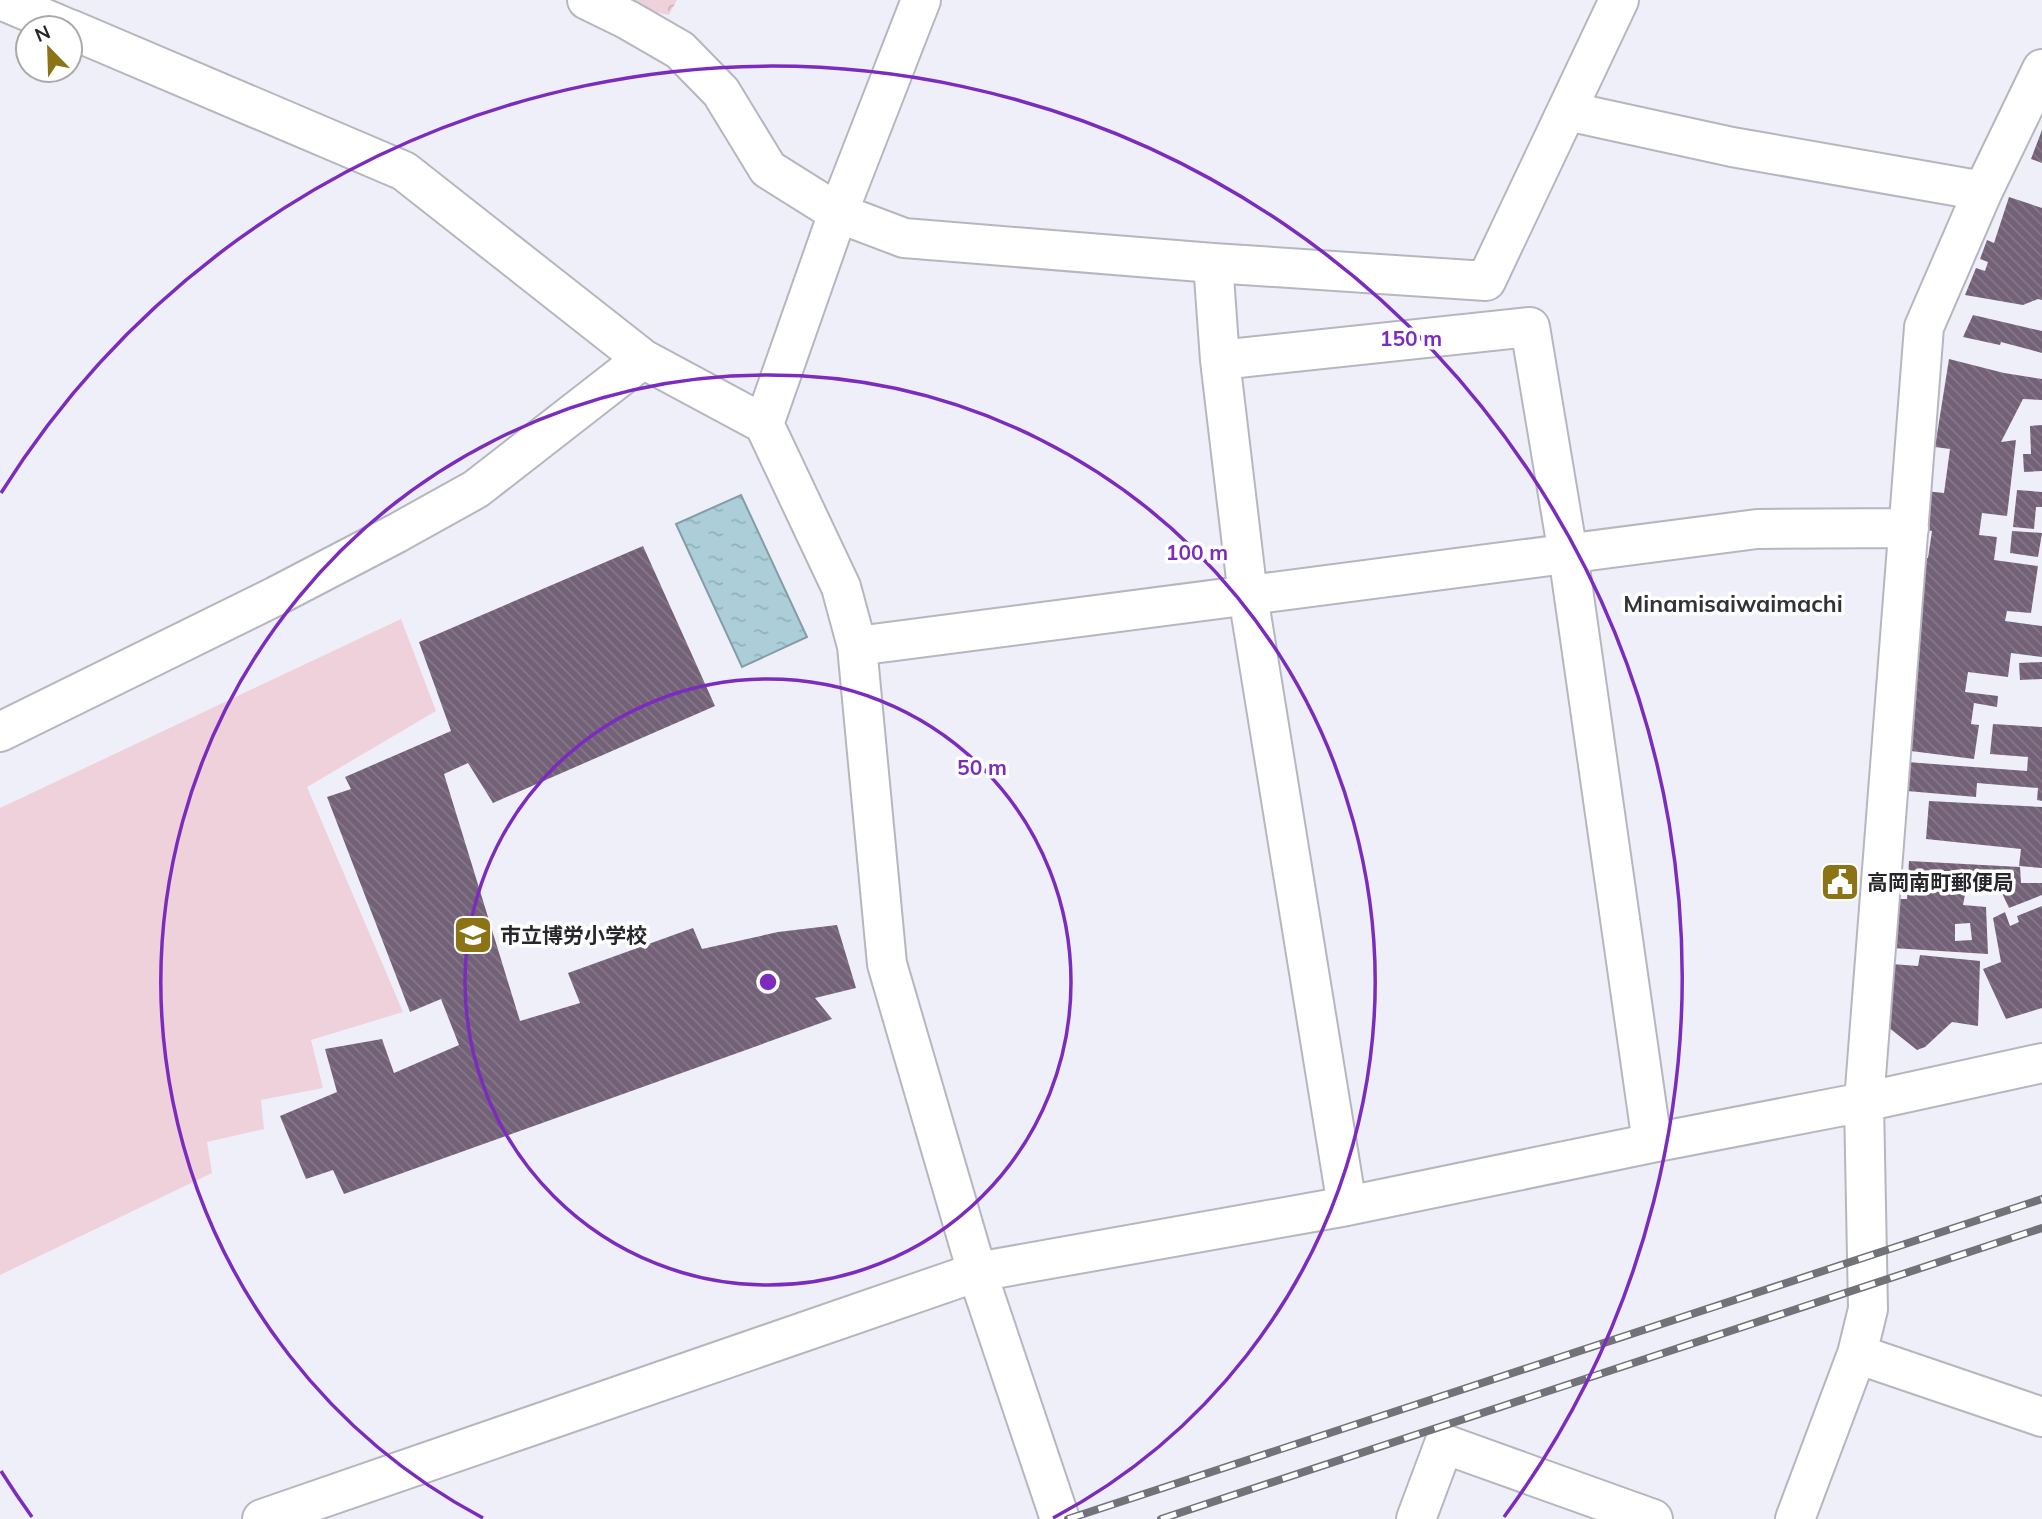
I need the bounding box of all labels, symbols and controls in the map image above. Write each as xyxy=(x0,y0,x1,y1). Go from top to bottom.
north arrow xyxy=(14,14,84,84)
text: N xyxy=(31,20,54,47)
text: 150 m xyxy=(1380,325,1442,351)
text: 100 m xyxy=(1166,539,1228,565)
district label: Minamisaiwaimachi xyxy=(1623,589,1843,618)
text: 50 m xyxy=(957,754,1007,780)
public building icon: 高岡南町郵便局 xyxy=(1819,861,1861,903)
place label: 高岡南町郵便局 xyxy=(1867,869,2014,895)
school or university icon: 市立博労小学校 xyxy=(452,914,494,956)
place label: 市立博労小学校 xyxy=(500,922,647,948)
centre of rings xyxy=(756,970,780,994)

